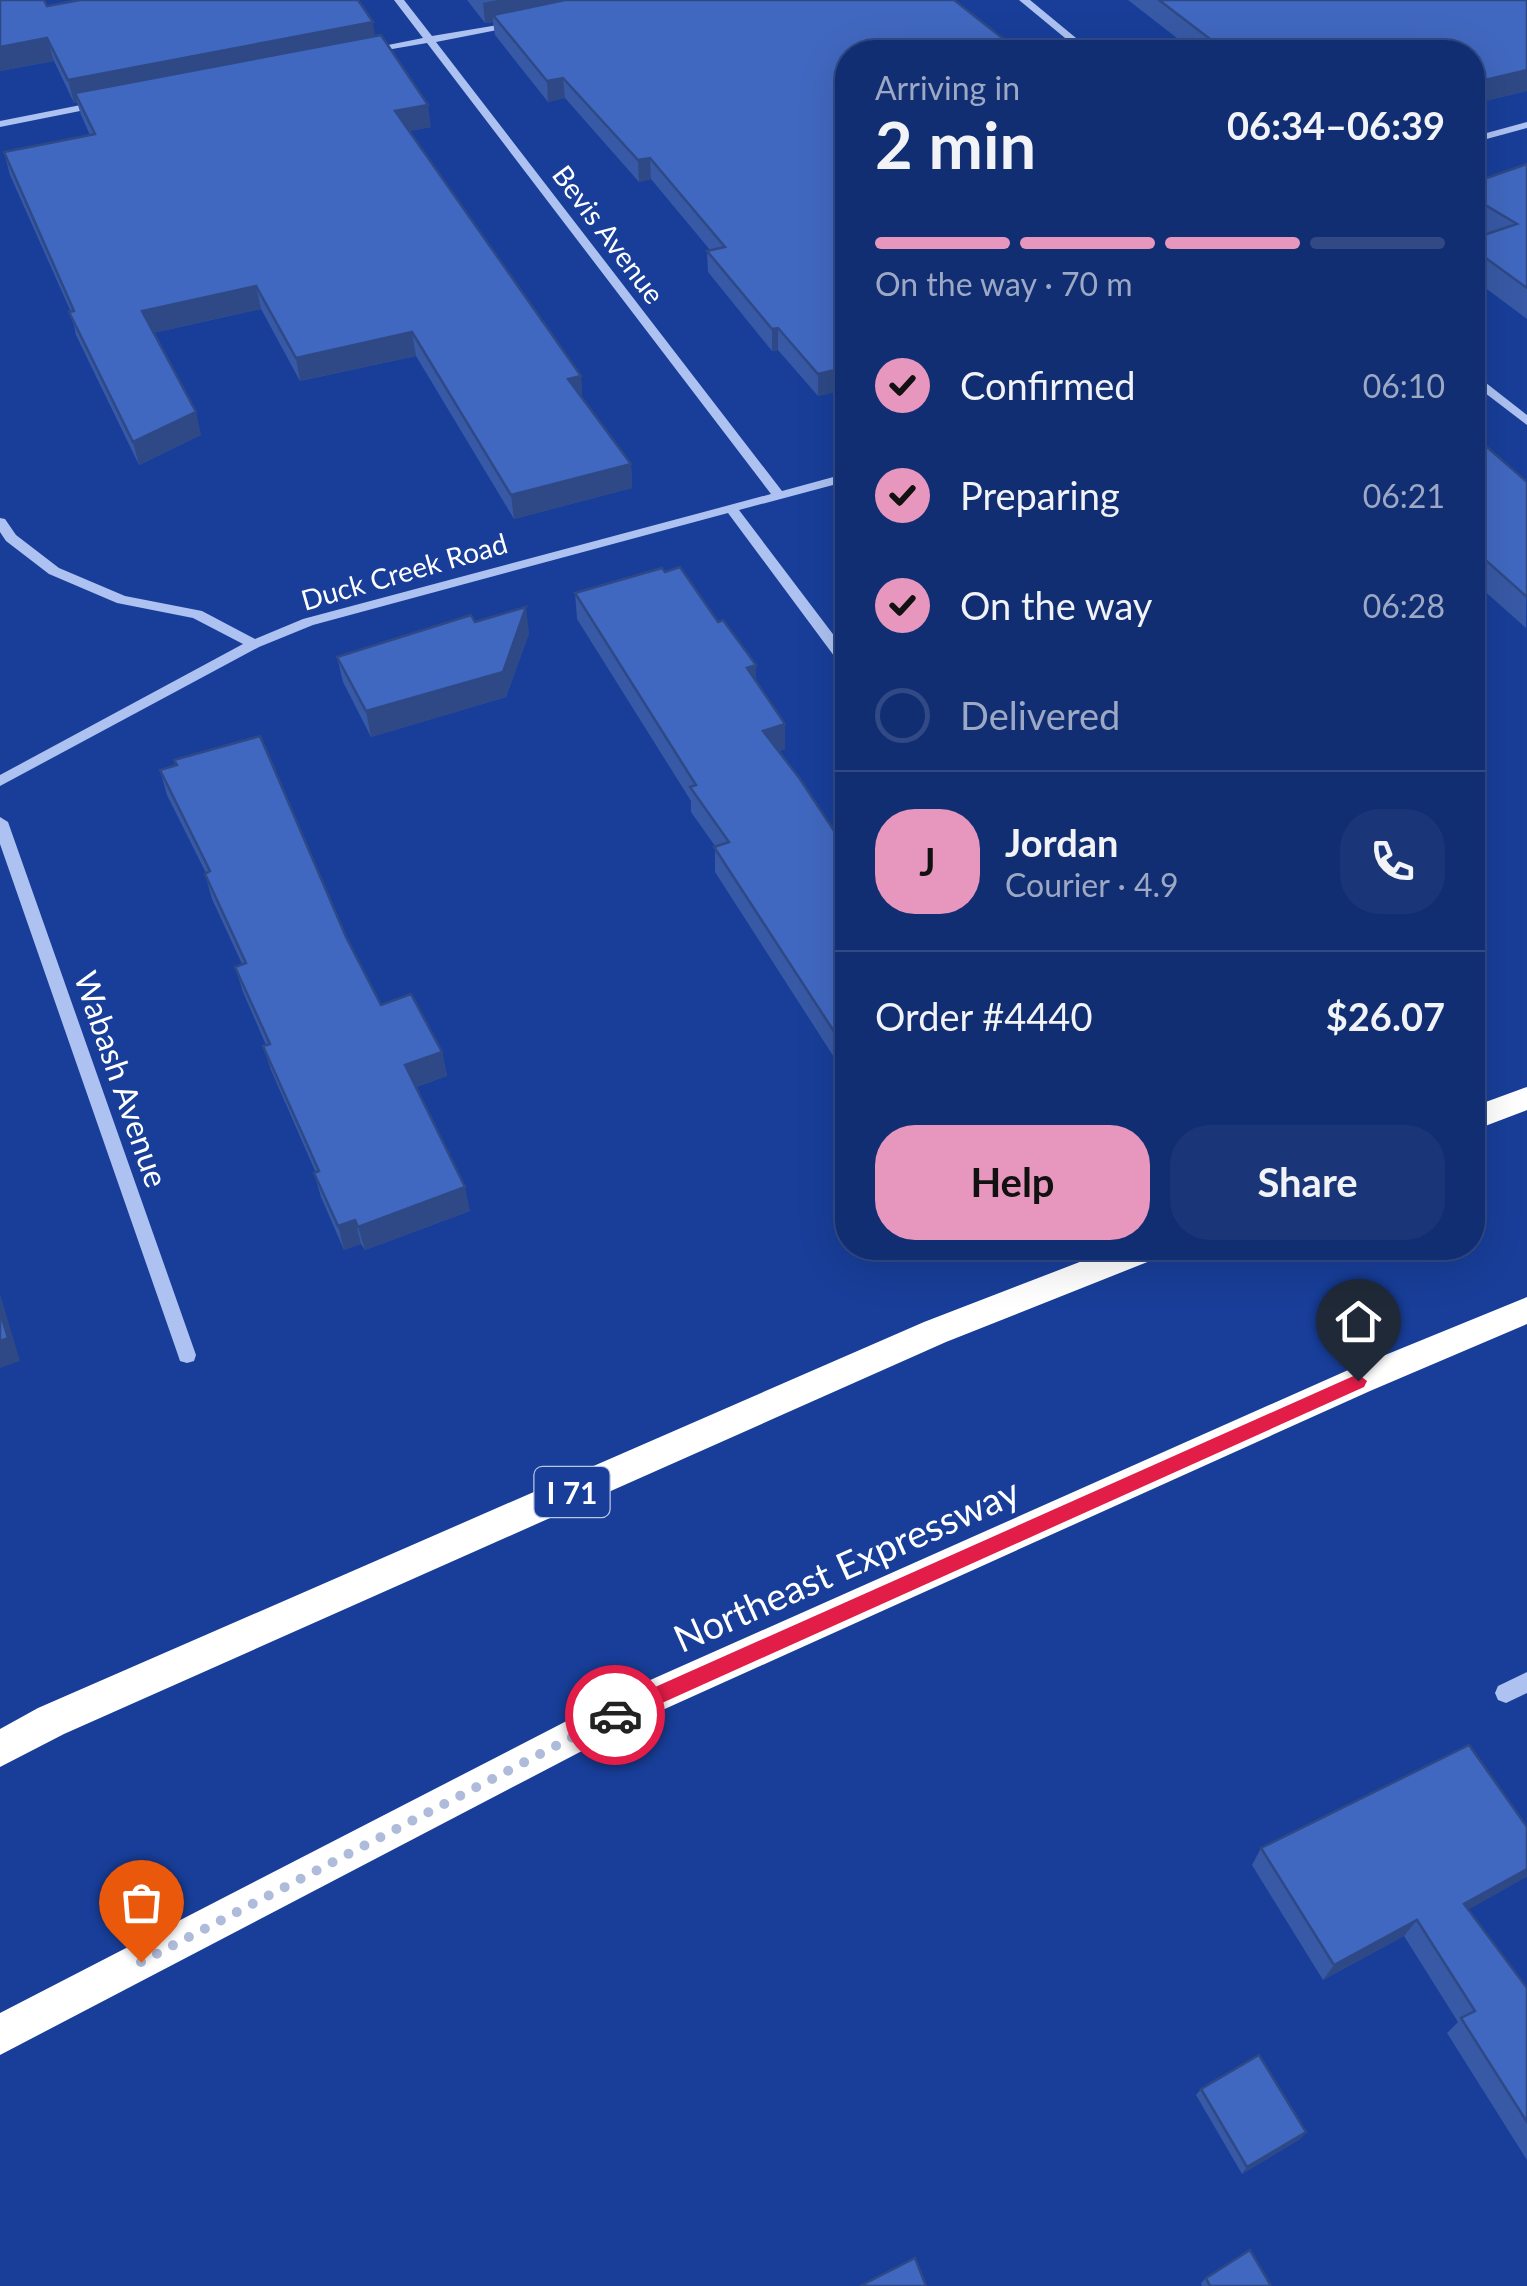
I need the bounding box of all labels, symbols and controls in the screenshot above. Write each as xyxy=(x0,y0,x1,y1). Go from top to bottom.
text: Arriving in xyxy=(875,68,1020,107)
text: 06:34–06:39 xyxy=(1227,102,1445,148)
text: 2 min xyxy=(875,105,1036,183)
street label: Bevis Avenue xyxy=(546,158,672,310)
text: On the way · 70 m xyxy=(875,264,1133,303)
icon: check xyxy=(875,358,930,413)
text: Confirmed xyxy=(960,362,1136,408)
text: 06:10 xyxy=(1363,366,1445,405)
icon: check xyxy=(875,468,930,523)
text: Preparing xyxy=(960,472,1120,518)
text: 06:21 xyxy=(1363,476,1445,515)
street label: Duck Creek Road xyxy=(297,525,511,617)
icon: check xyxy=(875,578,930,633)
text: On the way xyxy=(960,582,1152,628)
text: 06:28 xyxy=(1363,586,1445,625)
text: Delivered xyxy=(960,692,1120,738)
button: phone xyxy=(1340,809,1445,914)
text: Jordan xyxy=(1005,819,1118,865)
text: J xyxy=(919,838,936,884)
text: Courier · 4.9 xyxy=(1005,865,1179,904)
street label: Wabash Avenue xyxy=(67,966,177,1192)
text: Order #4440 xyxy=(875,993,1092,1039)
text: $26.07 xyxy=(1326,993,1445,1039)
button: Help xyxy=(875,1125,1150,1240)
button: Share xyxy=(1170,1125,1445,1240)
pin xyxy=(1316,1279,1401,1382)
icon: home xyxy=(1331,1294,1386,1349)
road number: I 71 xyxy=(534,1467,610,1517)
street label: Northeast Expressway xyxy=(666,1467,1026,1661)
courier xyxy=(565,1665,665,1765)
icon: car xyxy=(588,1688,643,1743)
pin xyxy=(99,1860,184,1963)
icon: bag xyxy=(114,1875,169,1930)

